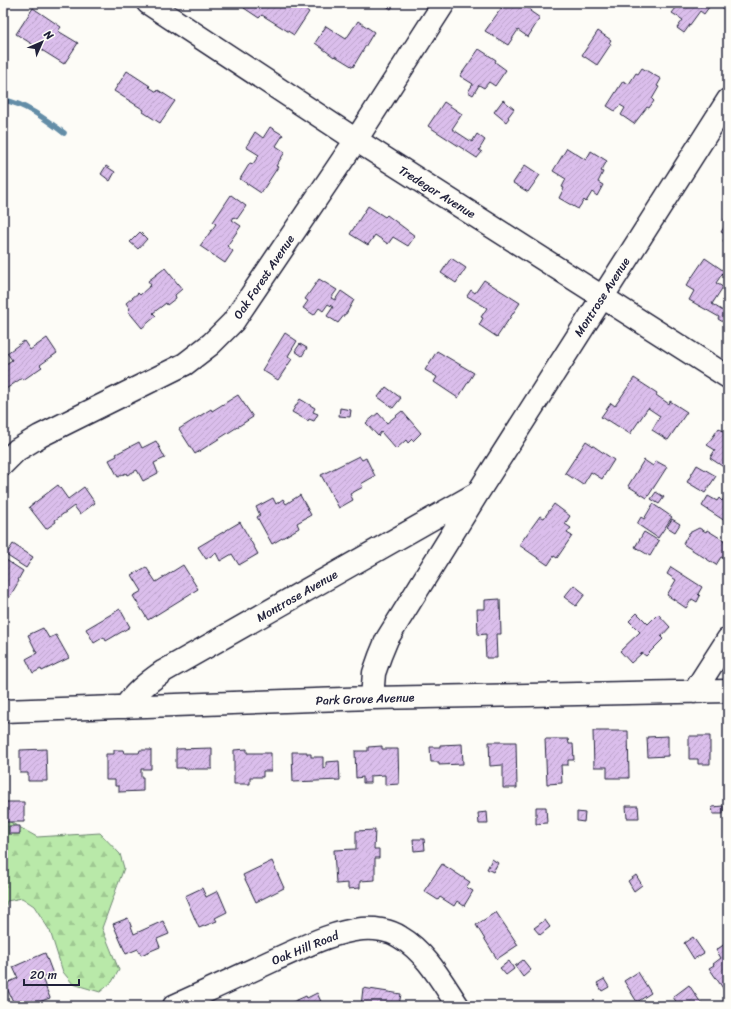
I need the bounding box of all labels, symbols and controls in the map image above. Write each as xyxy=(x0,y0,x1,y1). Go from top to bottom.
north arrow xyxy=(22,22,62,62)
text: N xyxy=(39,25,58,45)
street label: Tredegar Avenue xyxy=(394,159,480,225)
street label: Oak Forest Avenue xyxy=(227,230,301,324)
street label: Montrose Avenue xyxy=(568,253,636,341)
street label: Montrose Avenue xyxy=(252,564,342,628)
street label: Park Grove Avenue xyxy=(315,686,415,712)
street label: Oak Hill Road xyxy=(268,924,343,971)
scale bar xyxy=(24,961,79,987)
text: 20 m xyxy=(30,964,57,986)

